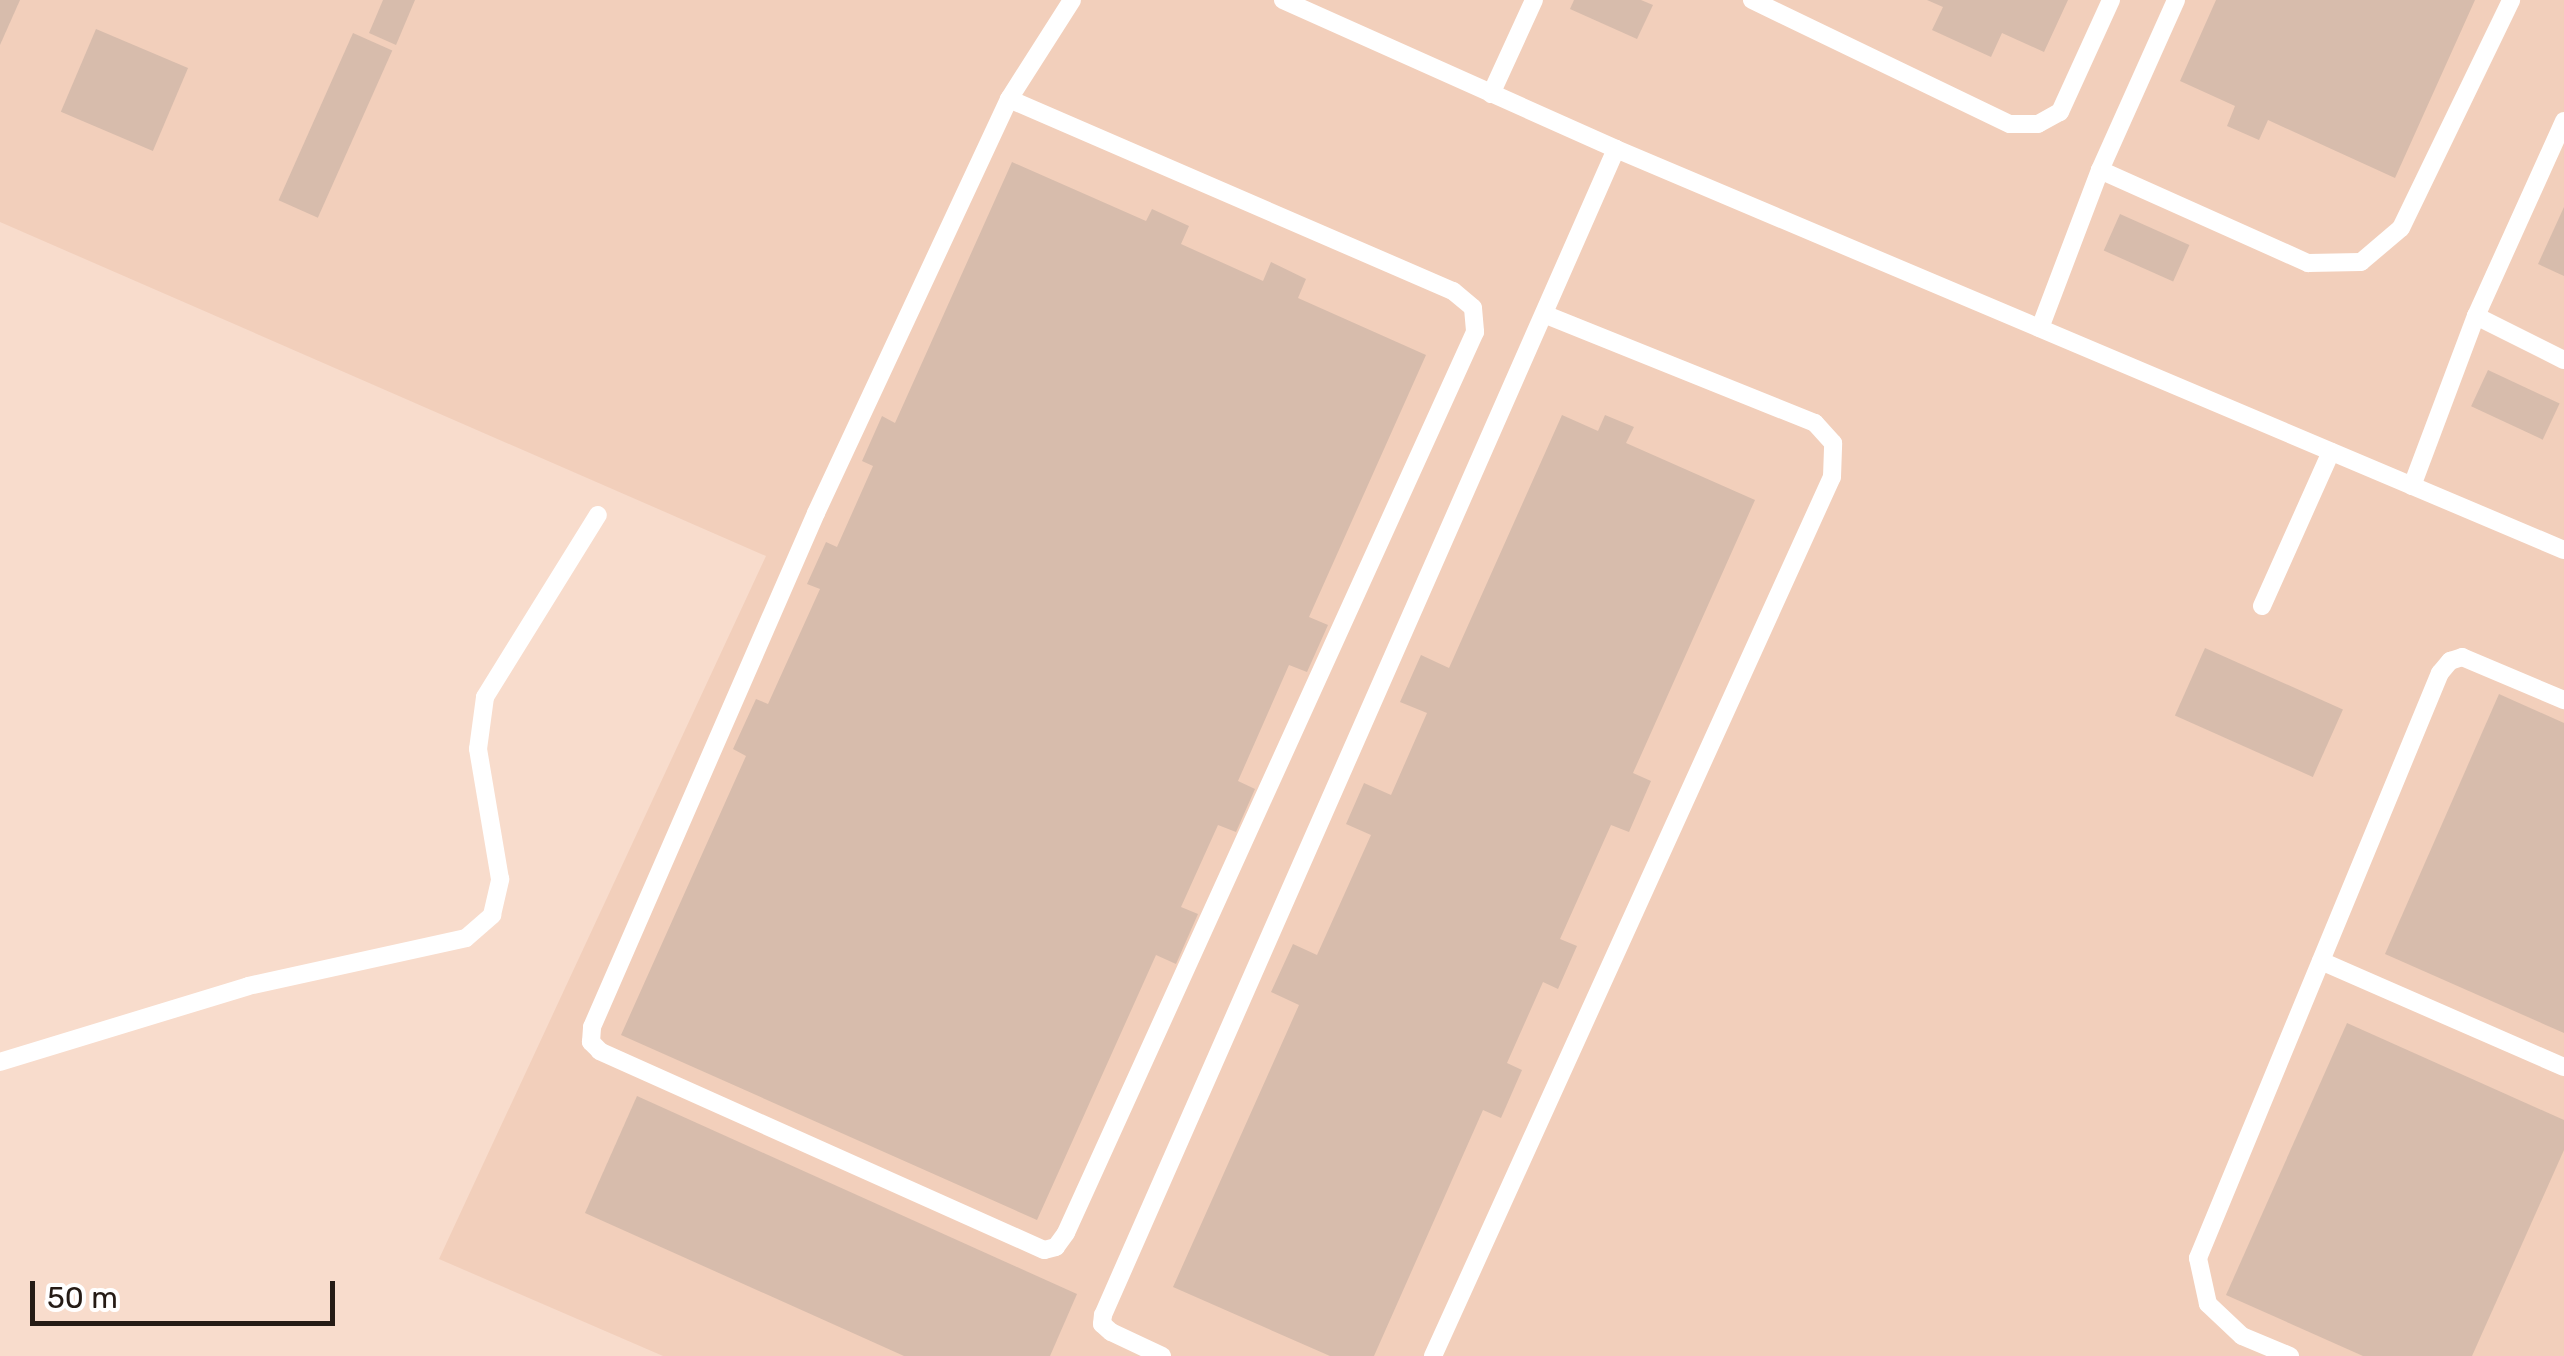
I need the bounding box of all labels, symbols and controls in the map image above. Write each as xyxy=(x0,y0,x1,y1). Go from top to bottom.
scale bar xyxy=(35,1261,340,1323)
text: 50 m xyxy=(47,1280,118,1316)

